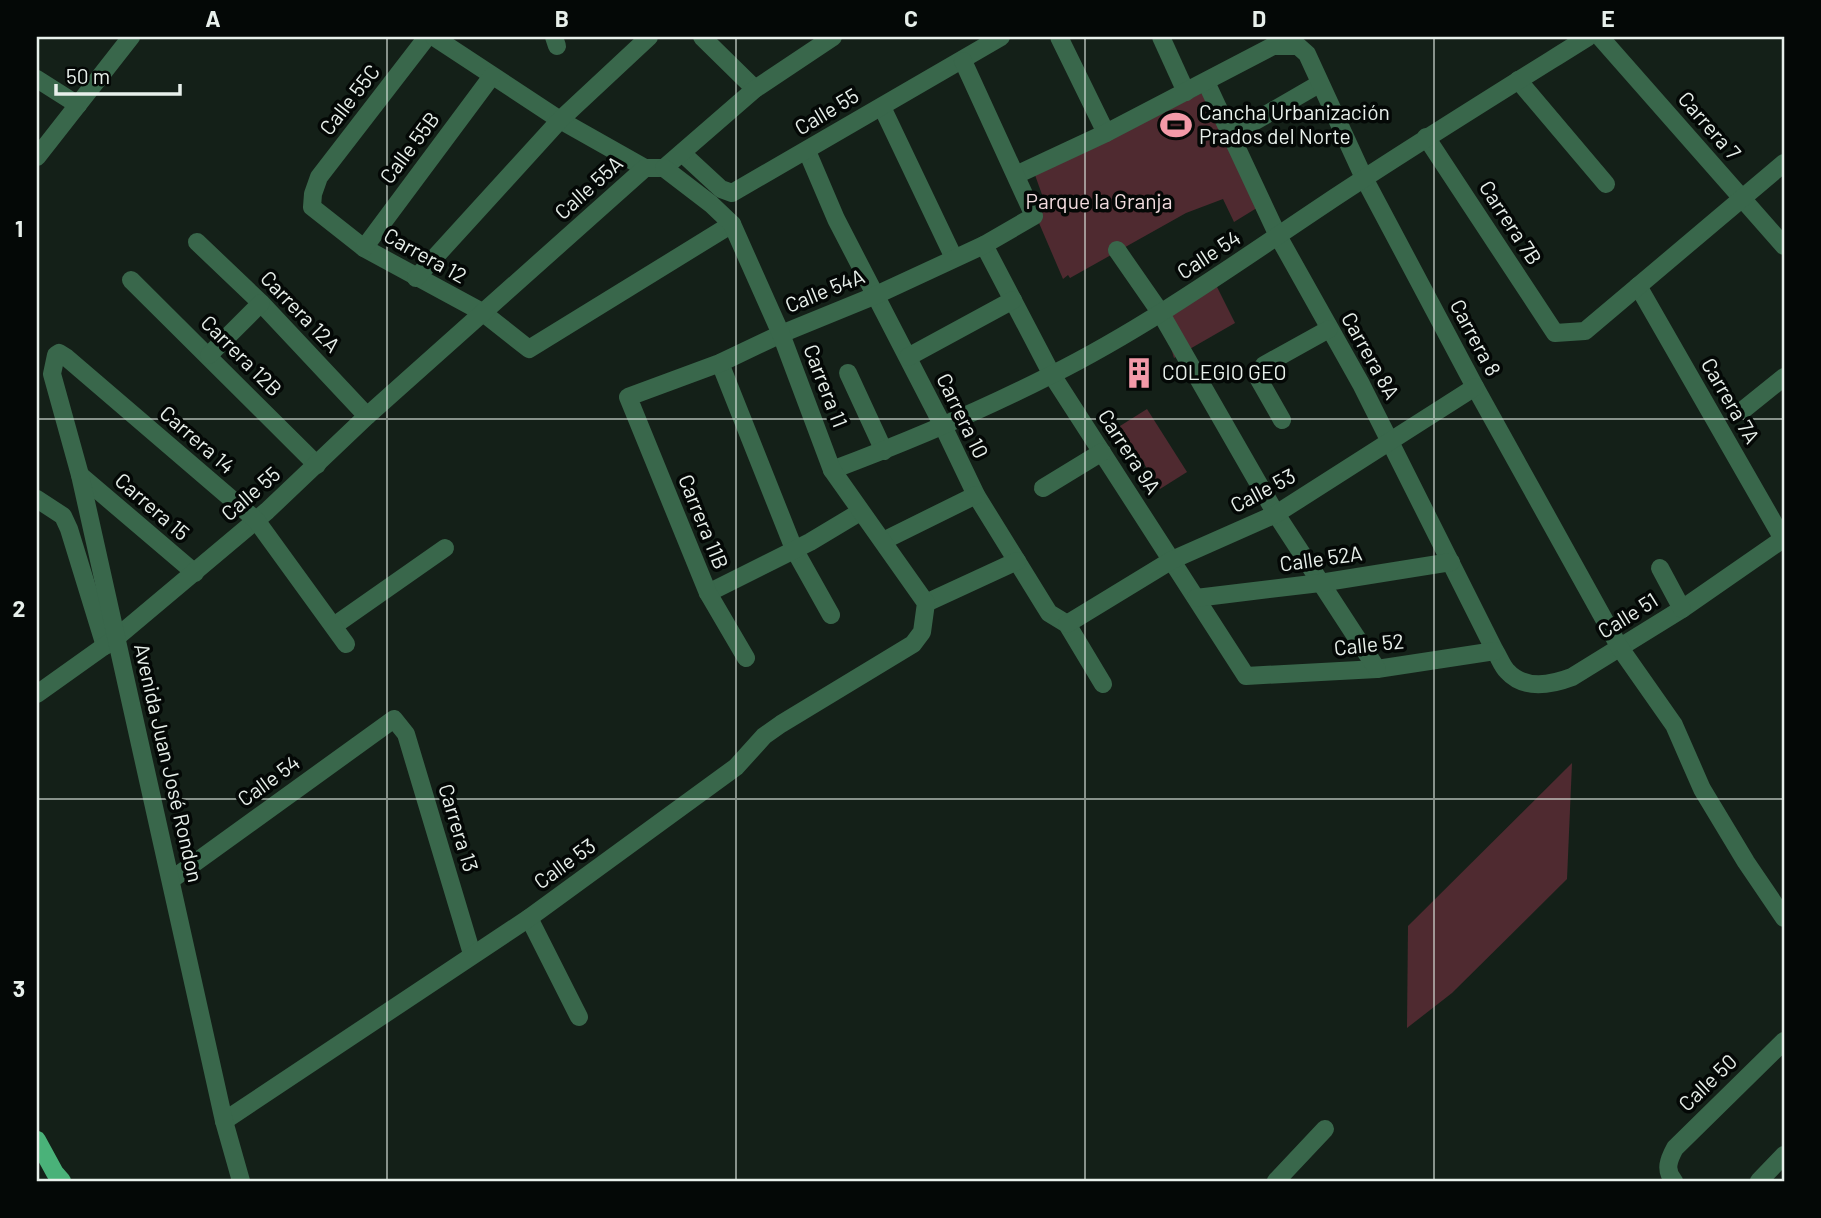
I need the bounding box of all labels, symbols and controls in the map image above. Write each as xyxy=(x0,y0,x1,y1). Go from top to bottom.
text: A xyxy=(205,4,221,32)
text: B xyxy=(555,4,569,32)
text: C xyxy=(904,4,918,32)
text: D xyxy=(1252,4,1266,32)
text: E xyxy=(1601,4,1615,32)
scale bar xyxy=(56,52,180,96)
street label: Calle 55C xyxy=(314,59,384,139)
text: 50 m xyxy=(66,63,110,88)
street label: Calle 55 xyxy=(790,82,863,139)
street label: Carrera 7 xyxy=(1674,86,1747,164)
place label: Cancha Urbanización Prados del Norte xyxy=(1199,99,1390,148)
street label: Calle 55B xyxy=(374,106,444,188)
sports icon: Cancha Urbanización Prados del Norte xyxy=(1159,108,1193,142)
street label: Calle 55A xyxy=(549,150,627,224)
street label: Carrera 7B xyxy=(1475,175,1548,269)
park label: Parque la Granja xyxy=(1026,188,1172,213)
text: 1 xyxy=(15,214,23,242)
street label: Carrera 12 xyxy=(380,222,472,288)
street label: Calle 54 xyxy=(1172,224,1245,283)
street label: Calle 54A xyxy=(781,262,868,317)
street label: Carrera 12A xyxy=(256,265,346,357)
street label: Carrera 8 xyxy=(1446,295,1507,380)
street label: Carrera 8A xyxy=(1337,307,1406,403)
street label: Carrera 12B xyxy=(196,309,288,401)
street label: Carrera 11 xyxy=(799,340,854,431)
street label: Carrera 7A xyxy=(1697,353,1766,448)
building icon: COLEGIO GEO xyxy=(1122,356,1156,390)
place label: COLEGIO GEO xyxy=(1162,359,1287,384)
street label: Carrera 10 xyxy=(932,369,995,462)
street label: Carrera 14 xyxy=(155,400,241,478)
street label: Carrera 9A xyxy=(1094,404,1167,498)
street label: Calle 55 xyxy=(215,460,285,525)
street label: Calle 53 xyxy=(1226,462,1299,517)
street label: Carrera 15 xyxy=(111,467,195,545)
street label: Carrera 11B xyxy=(674,470,735,573)
street label: Calle 52A xyxy=(1278,539,1364,576)
street label: Calle 51 xyxy=(1593,587,1662,643)
text: 2 xyxy=(13,594,25,622)
street label: Calle 52 xyxy=(1333,627,1405,660)
street label: Avenida Juan José Rondon xyxy=(130,641,209,885)
street label: Calle 54 xyxy=(232,749,304,811)
street label: Carrera 13 xyxy=(434,781,485,874)
street label: Calle 53 xyxy=(528,832,600,893)
text: 3 xyxy=(13,974,25,1002)
street label: Calle 50 xyxy=(1673,1048,1741,1116)

